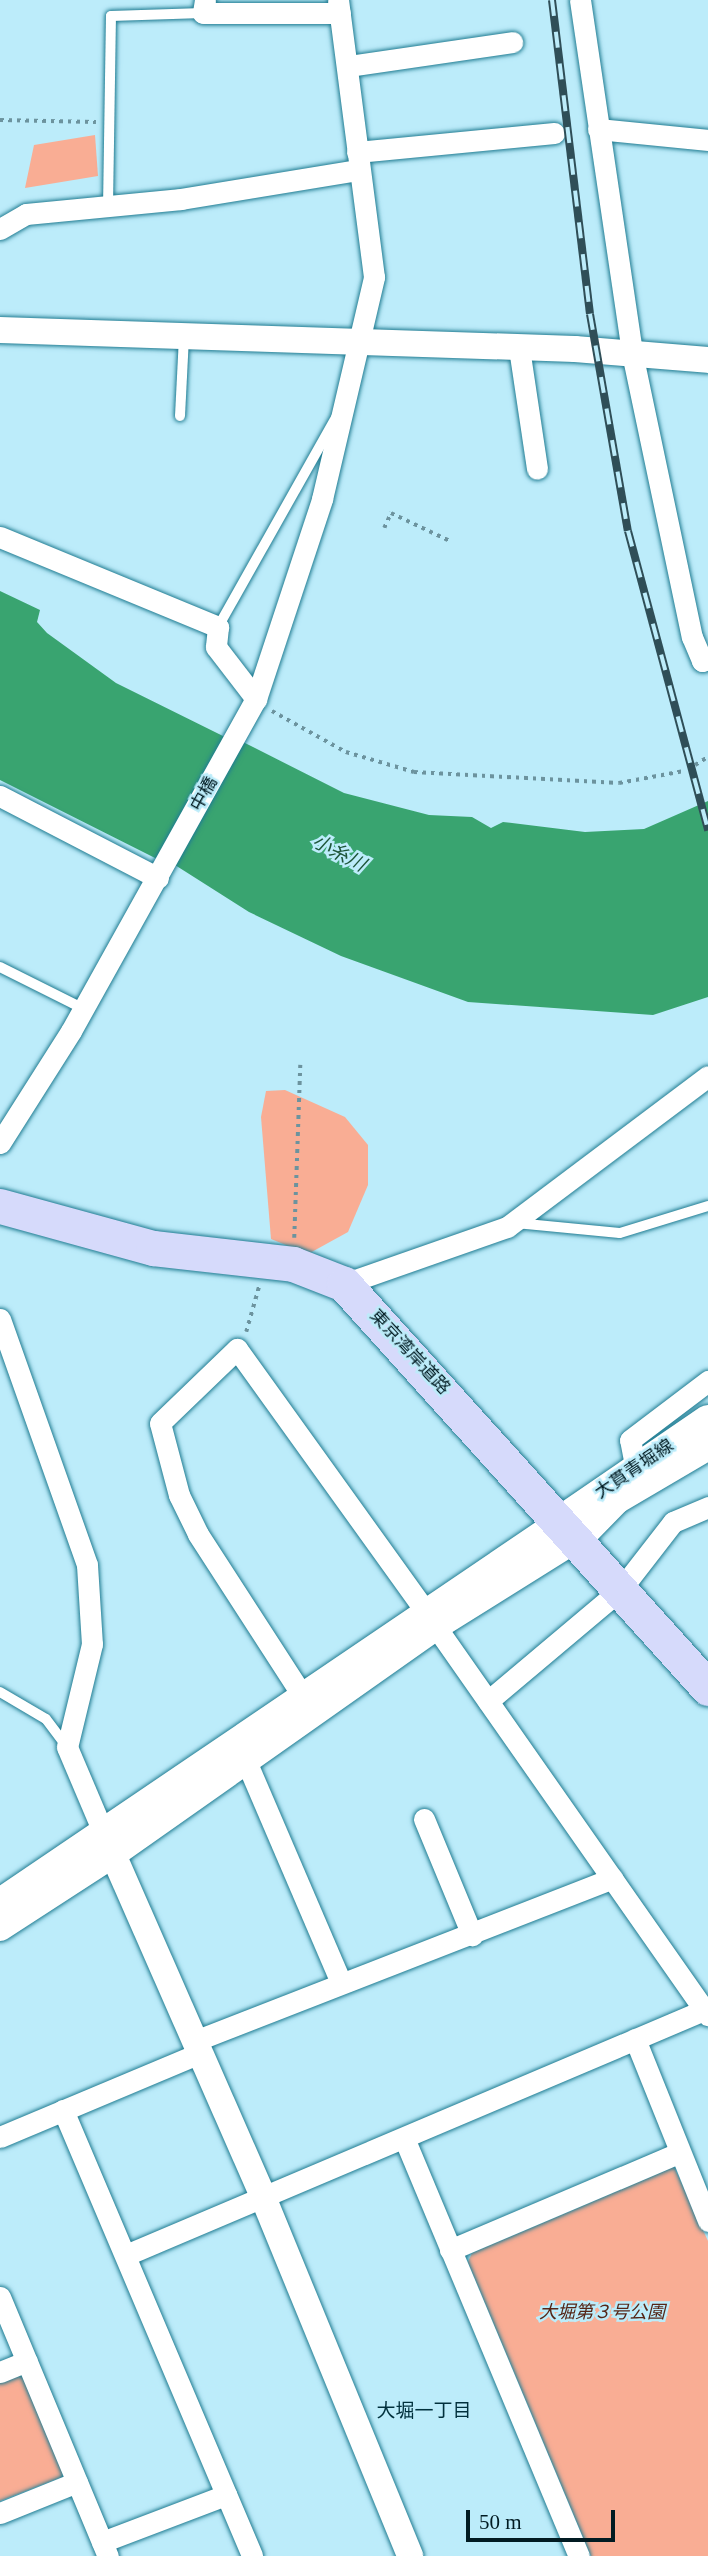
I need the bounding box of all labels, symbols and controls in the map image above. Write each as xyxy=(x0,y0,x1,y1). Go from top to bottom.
street label: 中橋 xyxy=(186,773,222,815)
water label: 小糸川 xyxy=(308,830,370,876)
street label: 東京湾岸道路 xyxy=(365,1305,455,1399)
street label: 大貫青堀線 xyxy=(591,1435,677,1503)
park label: 大堀第３号公園 xyxy=(539,2301,665,2323)
district label: 大堀一丁目 xyxy=(377,2400,471,2422)
scale bar xyxy=(470,2496,619,2540)
text: 50 m xyxy=(479,2510,522,2534)

